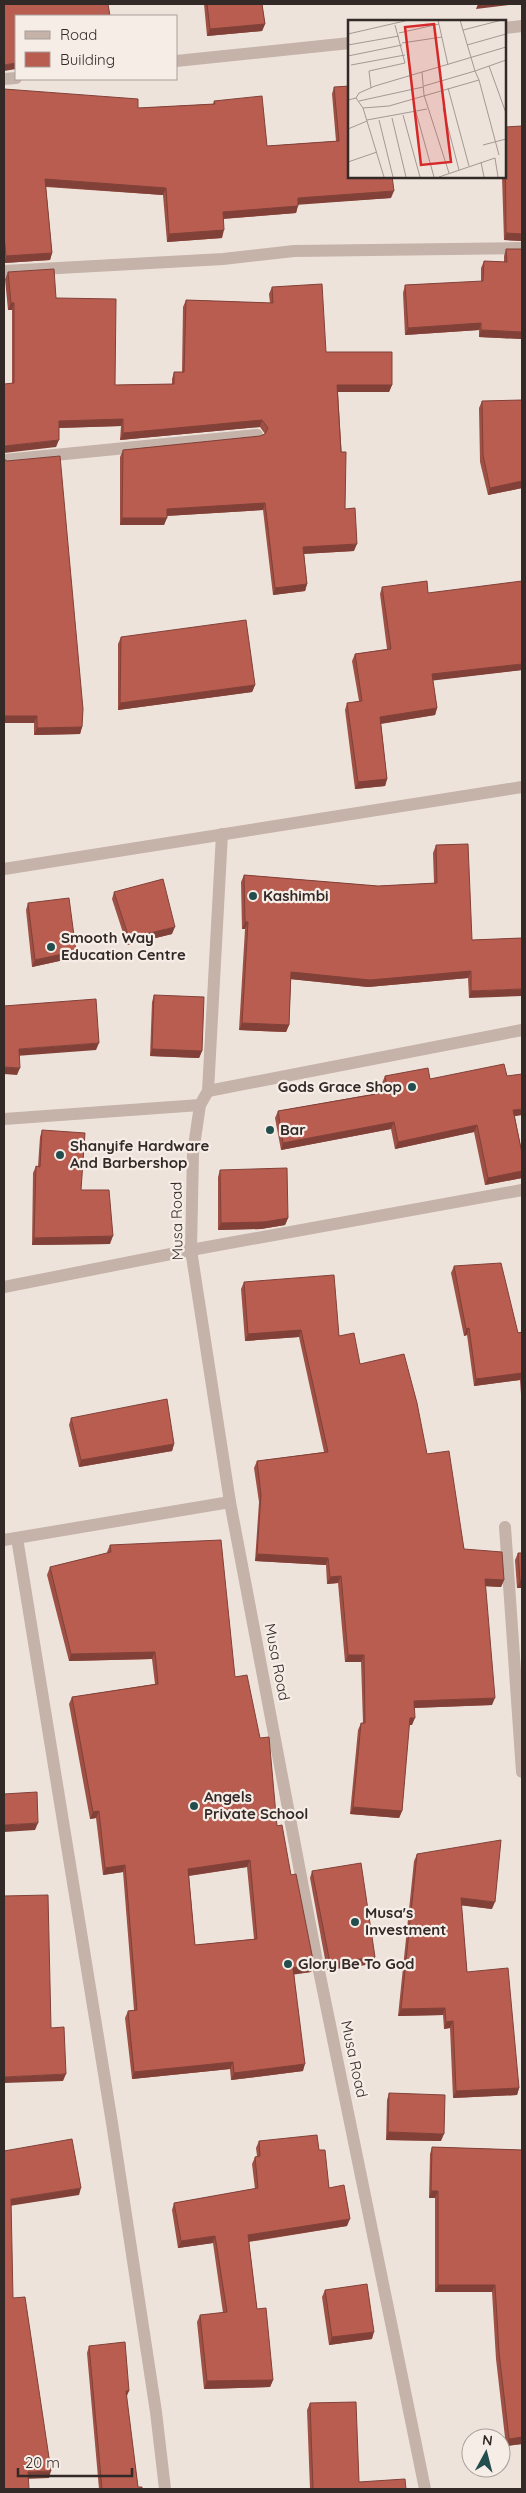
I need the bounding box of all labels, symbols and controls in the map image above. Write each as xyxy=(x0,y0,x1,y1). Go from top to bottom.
legend xyxy=(15,15,178,80)
inset map xyxy=(348,20,506,178)
text: Road xyxy=(60,25,97,44)
text: Building xyxy=(60,50,115,69)
place label: Kashimbi xyxy=(263,886,329,905)
marker: Kashimbi xyxy=(247,890,259,902)
place label: Smooth Way Education Centre xyxy=(61,928,186,964)
marker: Smooth Way Education Centre xyxy=(45,941,57,953)
place label: Gods Grace Shop xyxy=(278,1077,402,1096)
marker: Gods Grace Shop xyxy=(406,1081,418,1093)
place label: Bar xyxy=(280,1120,306,1139)
marker: Bar xyxy=(264,1124,276,1136)
place label: Shanyife Hardware And Barbershop xyxy=(70,1136,210,1172)
marker: Shanyife Hardware And Barbershop xyxy=(54,1149,66,1161)
street label: Musa Road xyxy=(166,1182,187,1260)
street label: Musa Road xyxy=(261,1622,294,1702)
place label: Angels Private School xyxy=(204,1787,308,1823)
marker: Angels Private School xyxy=(188,1800,200,1812)
place label: Musa's Investment xyxy=(365,1903,446,1939)
marker: Musa's Investment xyxy=(349,1916,361,1928)
place label: Glory Be To God xyxy=(298,1954,414,1973)
marker: Glory Be To God xyxy=(282,1958,294,1970)
street label: Musa Road xyxy=(337,2019,372,2099)
north arrow xyxy=(461,2428,511,2478)
text: N xyxy=(481,2431,494,2450)
scale bar xyxy=(18,2446,131,2478)
text: 20 m xyxy=(25,2453,60,2472)

